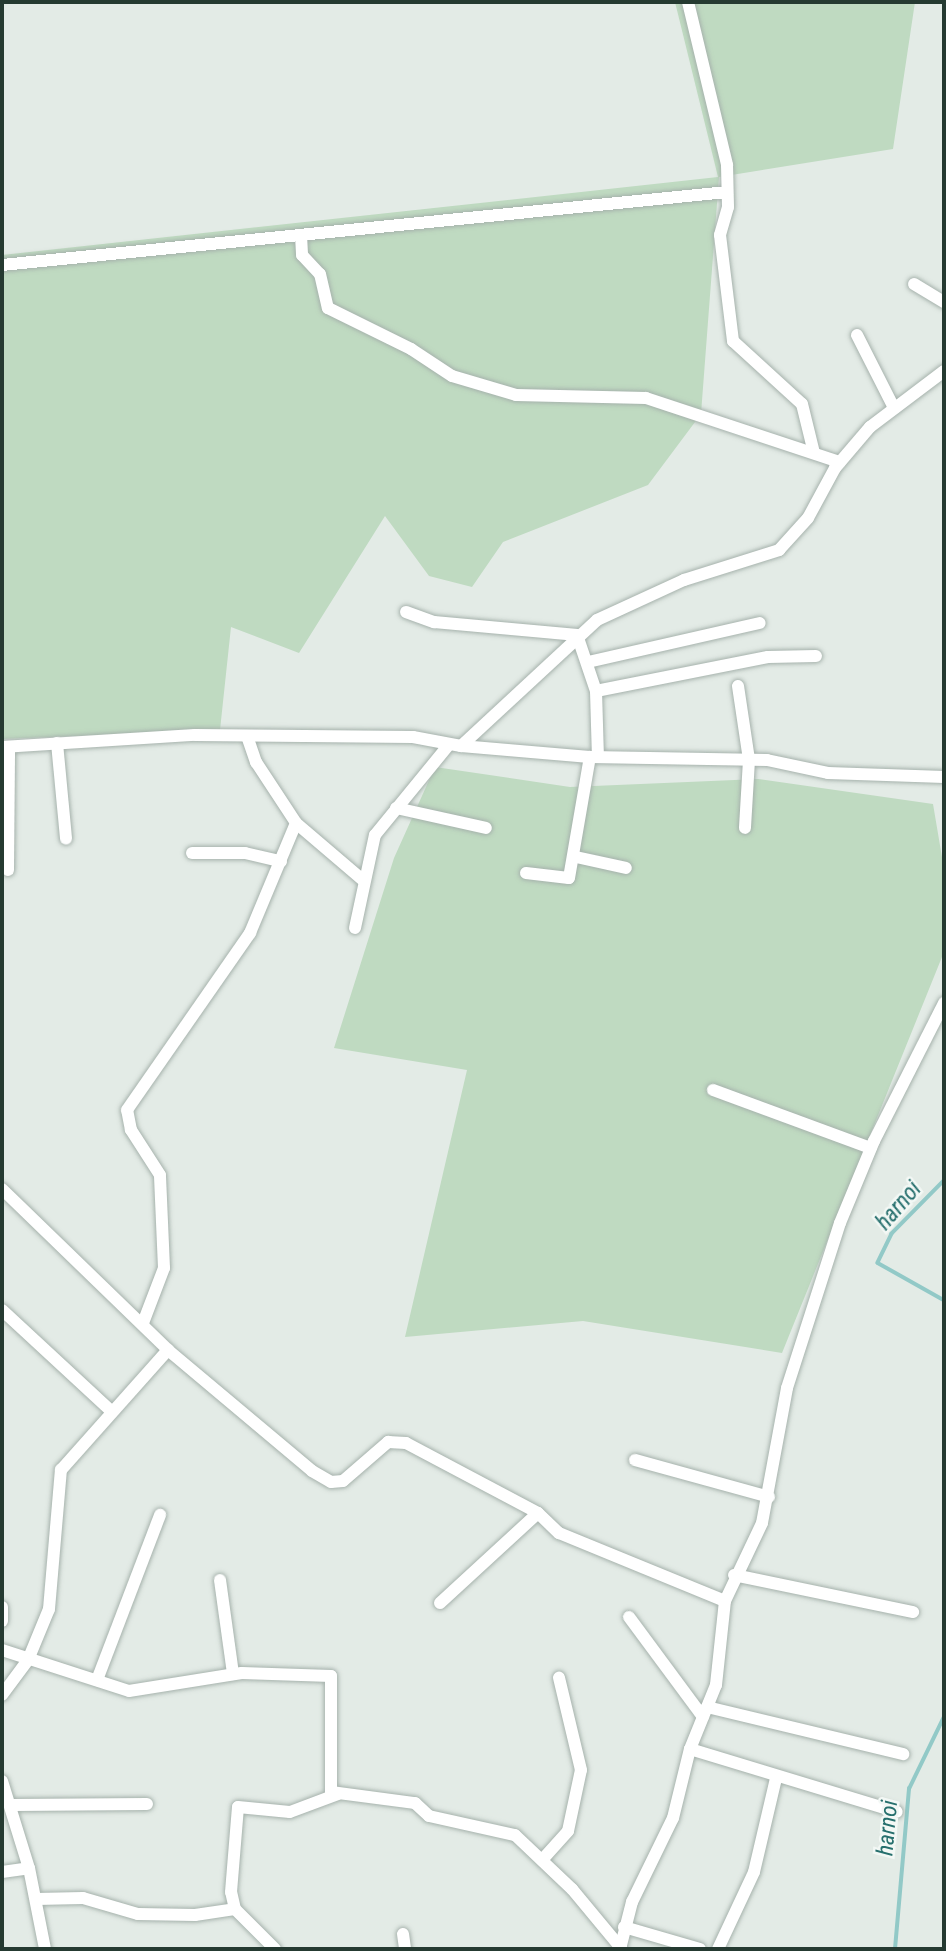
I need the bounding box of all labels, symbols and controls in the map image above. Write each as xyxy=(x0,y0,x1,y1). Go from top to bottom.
water label: harnoi xyxy=(870,1176,928,1236)
water label: harnoi xyxy=(872,1799,904,1857)

